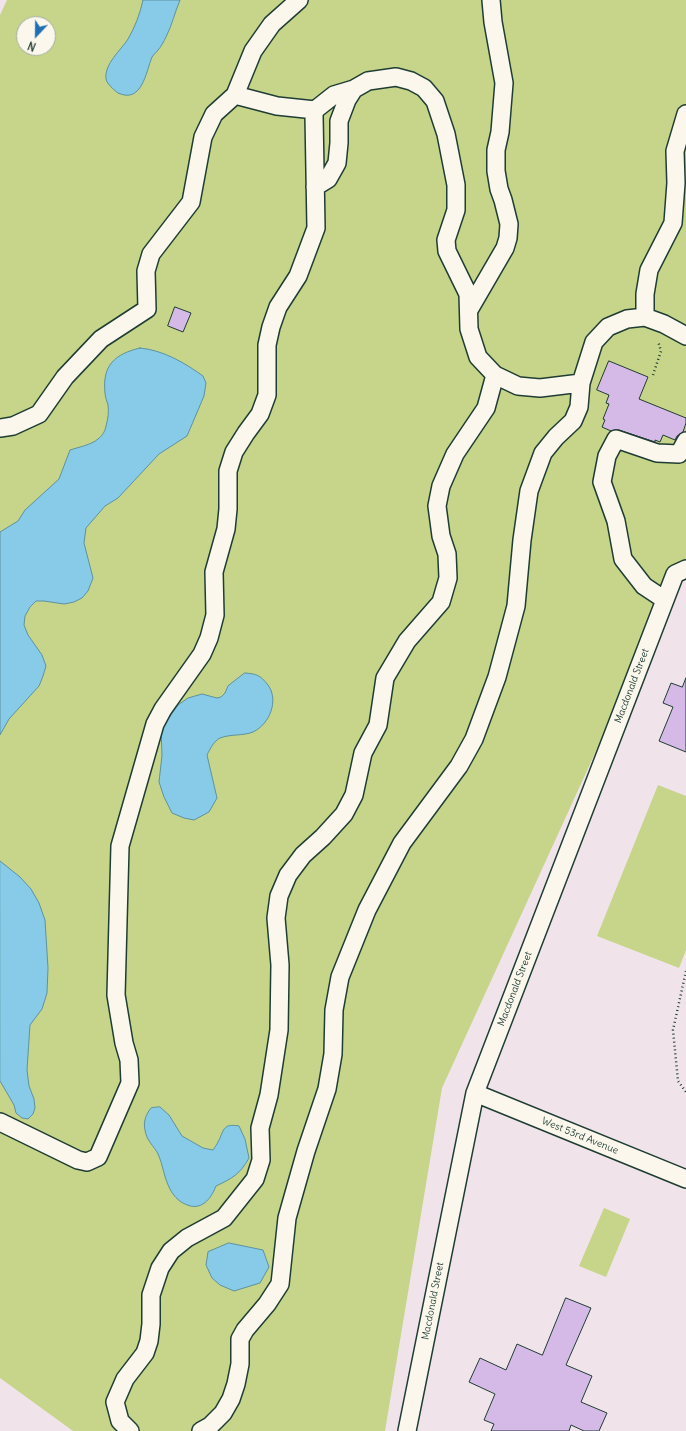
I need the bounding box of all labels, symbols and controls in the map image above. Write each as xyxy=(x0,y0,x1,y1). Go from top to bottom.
north arrow xyxy=(16,16,56,56)
text: N xyxy=(26,38,38,54)
street label: Macdonald Street xyxy=(612,647,652,725)
street label: Macdonald Street xyxy=(495,950,535,1028)
street label: West 53rd Avenue xyxy=(540,1115,620,1157)
street label: Macdonald Street xyxy=(420,1261,446,1341)

